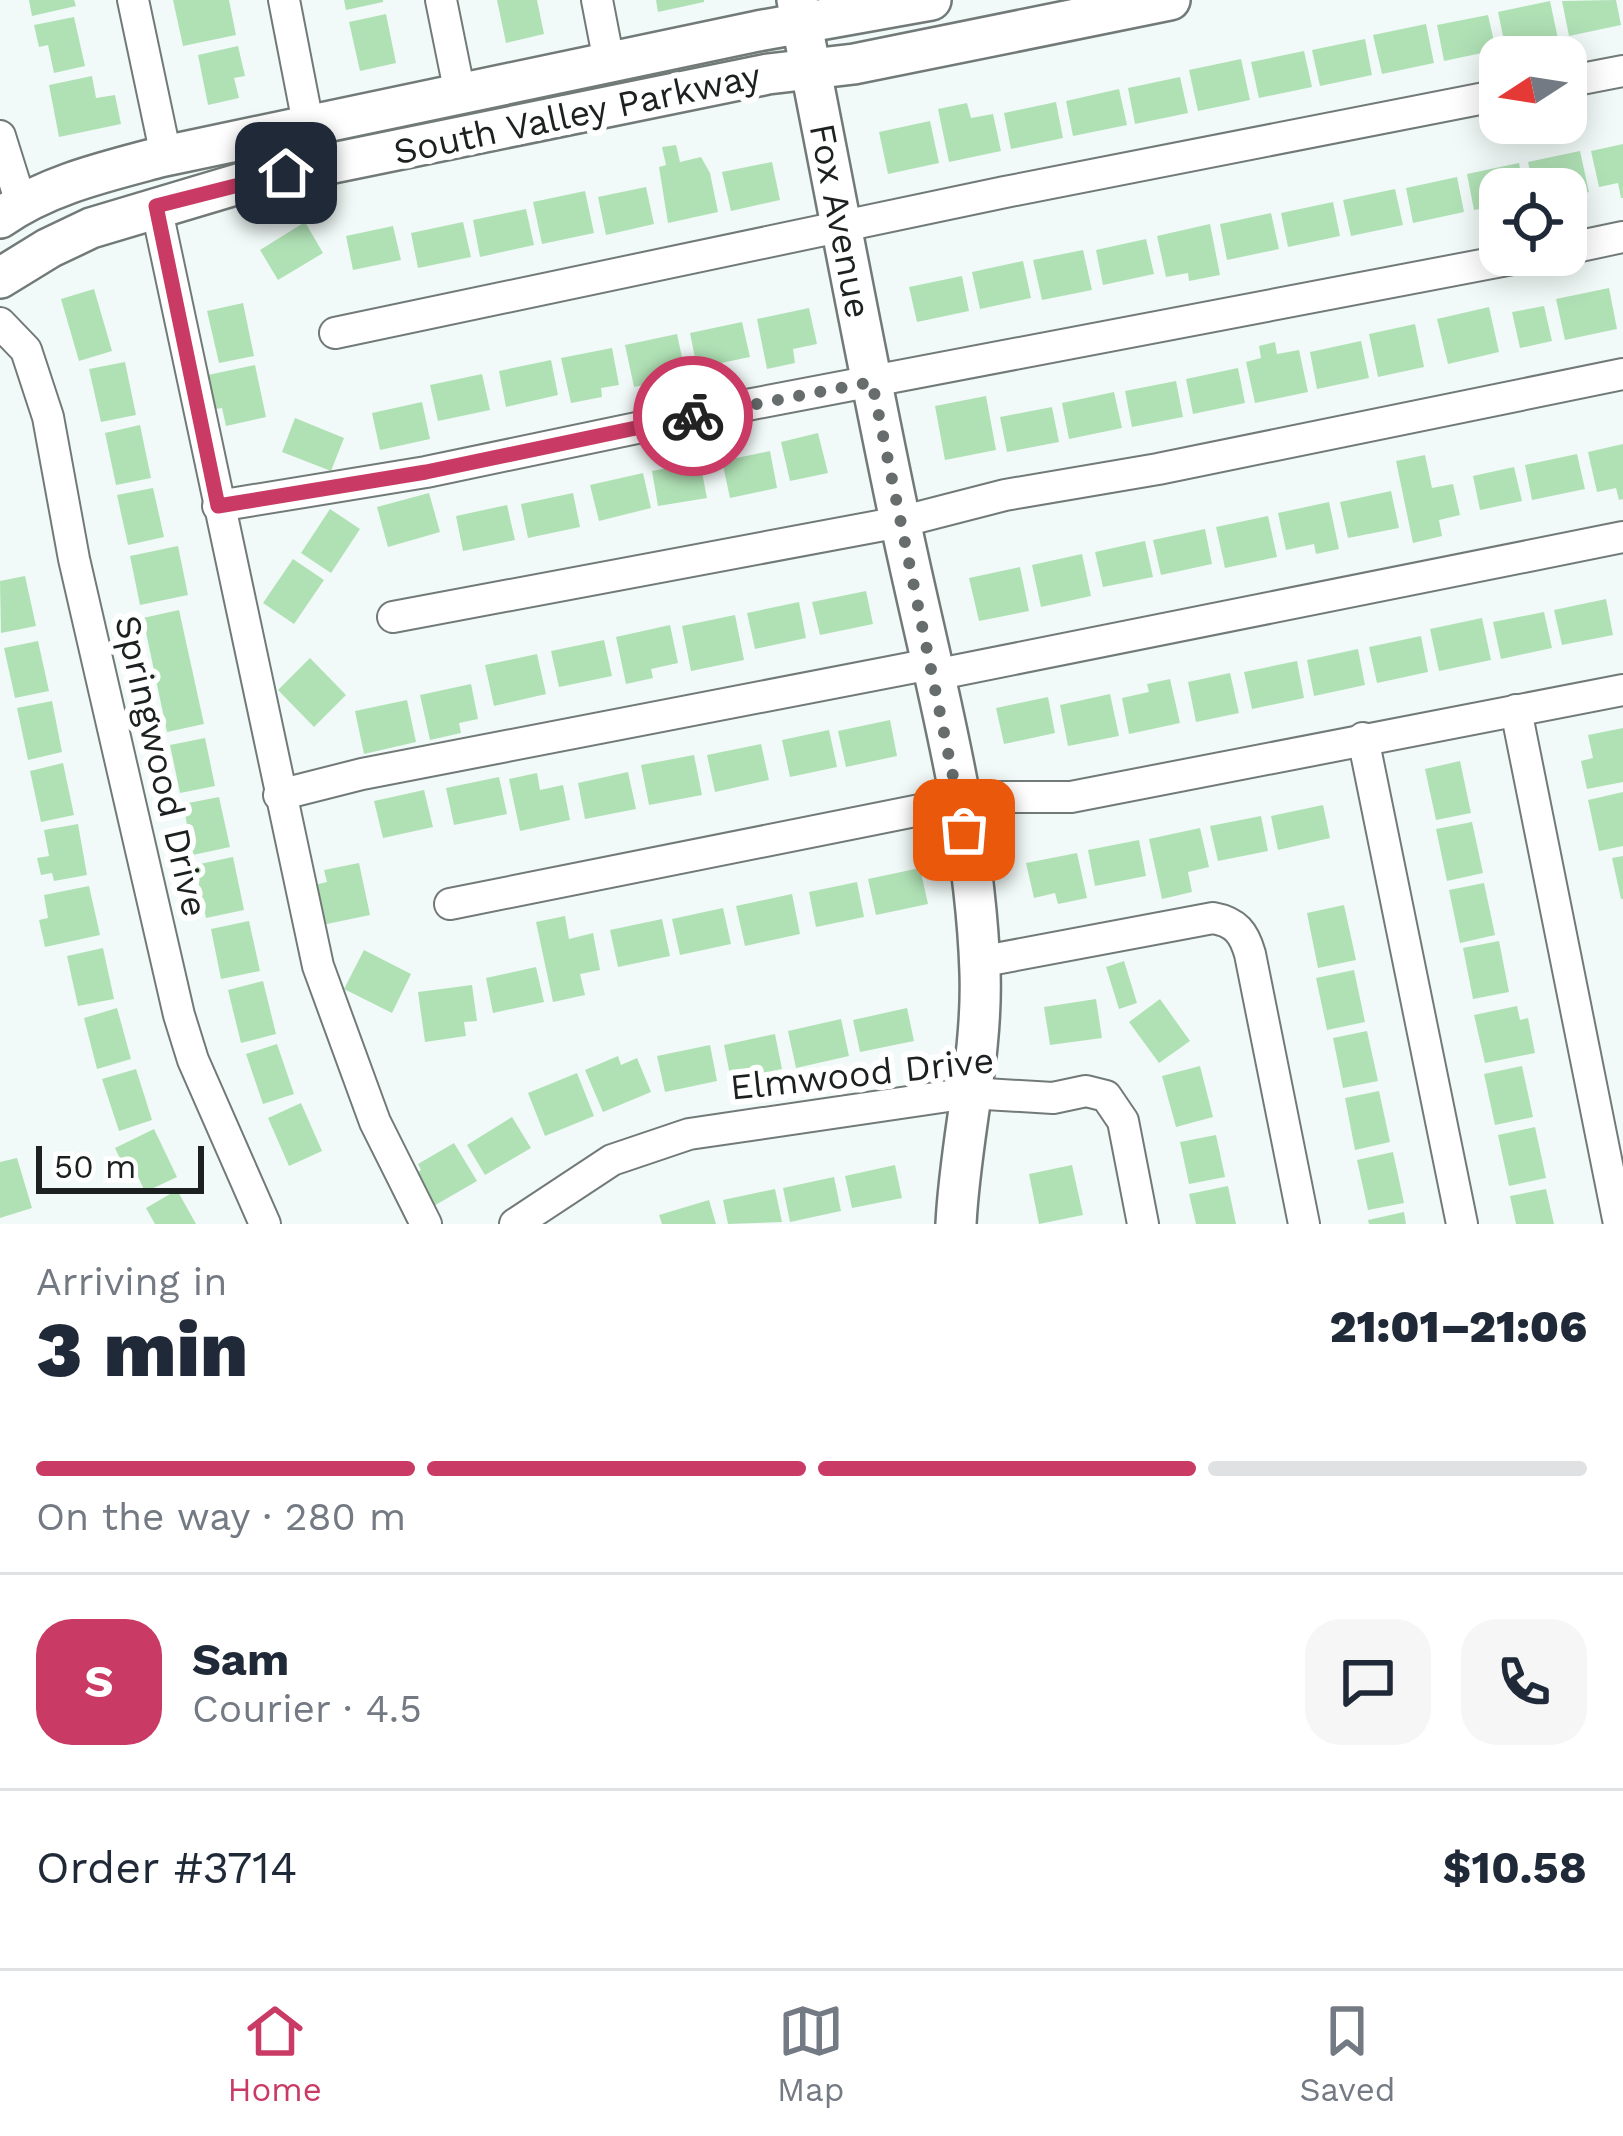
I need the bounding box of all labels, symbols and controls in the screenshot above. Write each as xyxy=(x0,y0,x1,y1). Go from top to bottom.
north arrow xyxy=(1479,36,1587,144)
map controls xyxy=(1479,36,1587,276)
street label: South Valley Parkway xyxy=(390,55,765,173)
street label: Fox Avenue xyxy=(801,120,879,322)
pin xyxy=(235,122,337,224)
icon: home xyxy=(253,140,319,206)
button: locate xyxy=(1479,168,1587,276)
courier xyxy=(633,356,753,476)
icon: bike xyxy=(660,383,726,449)
street label: Springwood Drive xyxy=(106,611,216,921)
pin xyxy=(913,779,1015,881)
icon: bag xyxy=(931,797,997,863)
street label: Elmwood Drive xyxy=(728,1039,996,1109)
scale bar xyxy=(36,1140,204,1193)
text: 50 m xyxy=(54,1147,136,1186)
text: Arriving in xyxy=(36,1259,227,1304)
text: 21:01–21:06 xyxy=(1330,1300,1587,1353)
text: 3 min xyxy=(36,1303,248,1395)
text: On the way · 280 m xyxy=(36,1494,406,1539)
button: chat xyxy=(1305,1619,1431,1745)
button: phone xyxy=(1461,1619,1587,1745)
text: Sam xyxy=(192,1633,289,1686)
text: S xyxy=(84,1655,114,1708)
text: Courier · 4.5 xyxy=(192,1686,422,1731)
text: Order #3714 xyxy=(36,1841,297,1894)
text: $10.58 xyxy=(1443,1841,1587,1894)
tab: Home xyxy=(228,1998,322,2109)
tab: Map xyxy=(777,1998,844,2109)
tab: Saved xyxy=(1300,1998,1395,2109)

